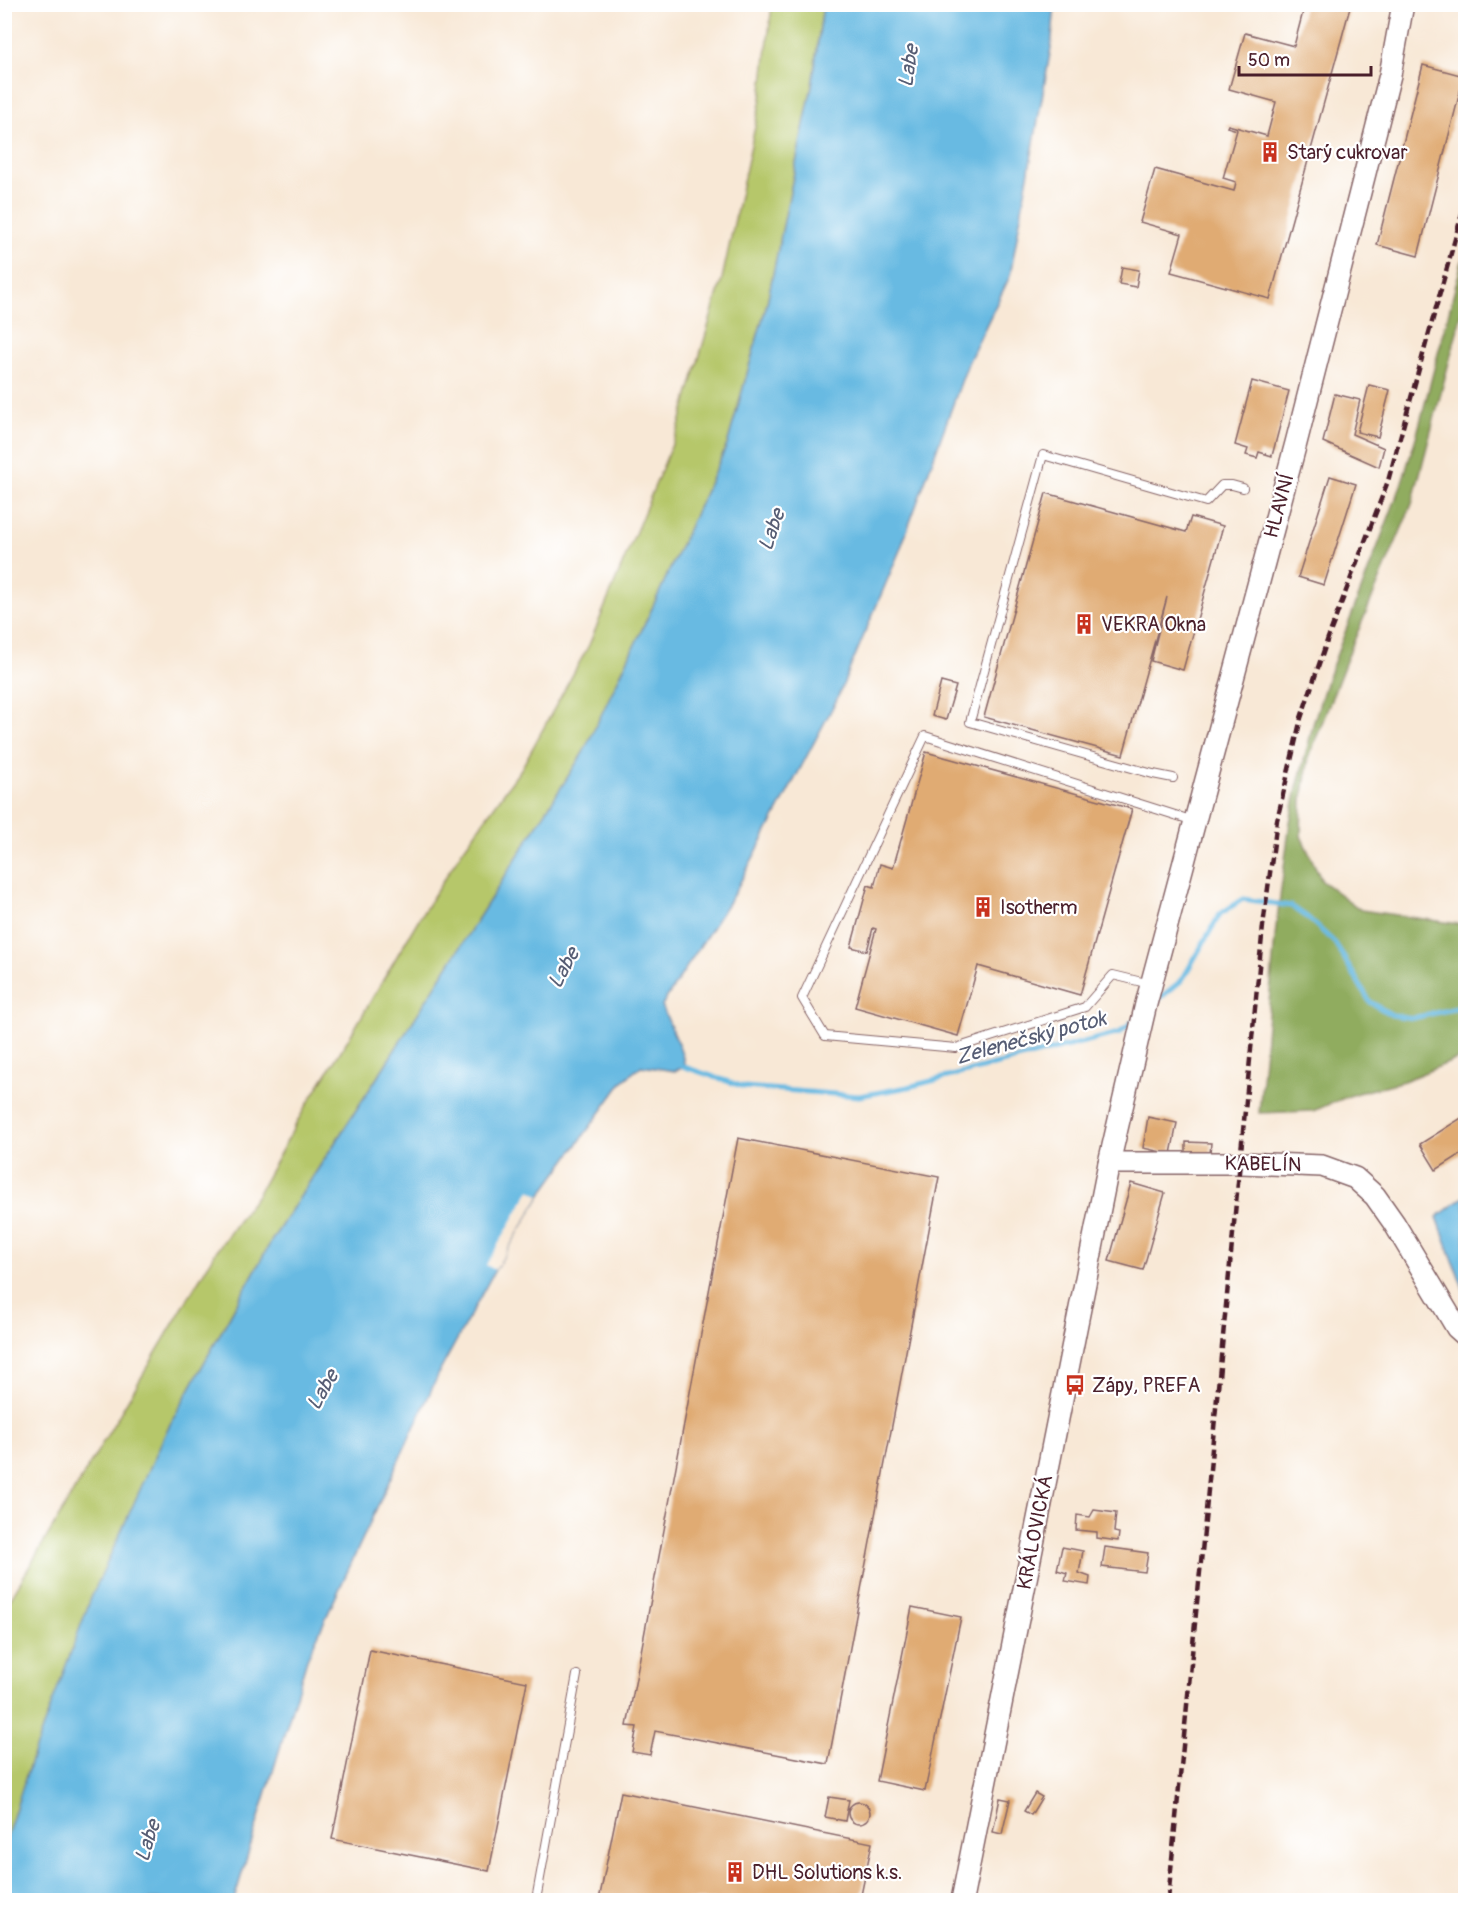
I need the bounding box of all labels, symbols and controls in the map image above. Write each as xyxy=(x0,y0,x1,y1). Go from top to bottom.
scale bar xyxy=(1239,39,1371,77)
water label: Labe xyxy=(892,40,926,89)
text: 50 m xyxy=(1248,49,1290,72)
building icon: Starý cukrovar xyxy=(1258,140,1282,164)
place label: Starý cukrovar xyxy=(1287,140,1408,165)
street label: HLAVNÍ xyxy=(1258,471,1300,541)
water label: Labe xyxy=(752,503,793,554)
building icon: VEKRA Okna xyxy=(1072,612,1096,636)
place label: VEKRA Okna xyxy=(1101,612,1206,637)
building icon: Isotherm xyxy=(971,895,995,919)
place label: Isotherm xyxy=(1000,895,1078,920)
water label: Labe xyxy=(542,941,587,993)
water label: Zelenečský potok xyxy=(953,1004,1111,1071)
street label: KABELÍN xyxy=(1224,1151,1302,1177)
water label: Labe xyxy=(301,1363,347,1415)
bus stop icon: Zápy, PREFA xyxy=(1063,1373,1087,1397)
place label: Zápy, PREFA xyxy=(1092,1373,1200,1398)
street label: KRÁLOVICKÁ xyxy=(1012,1472,1058,1592)
water label: Labe xyxy=(129,1814,168,1865)
building icon: DHL Solutions k.s. xyxy=(723,1860,747,1884)
place label: DHL Solutions k.s. xyxy=(752,1860,902,1885)

